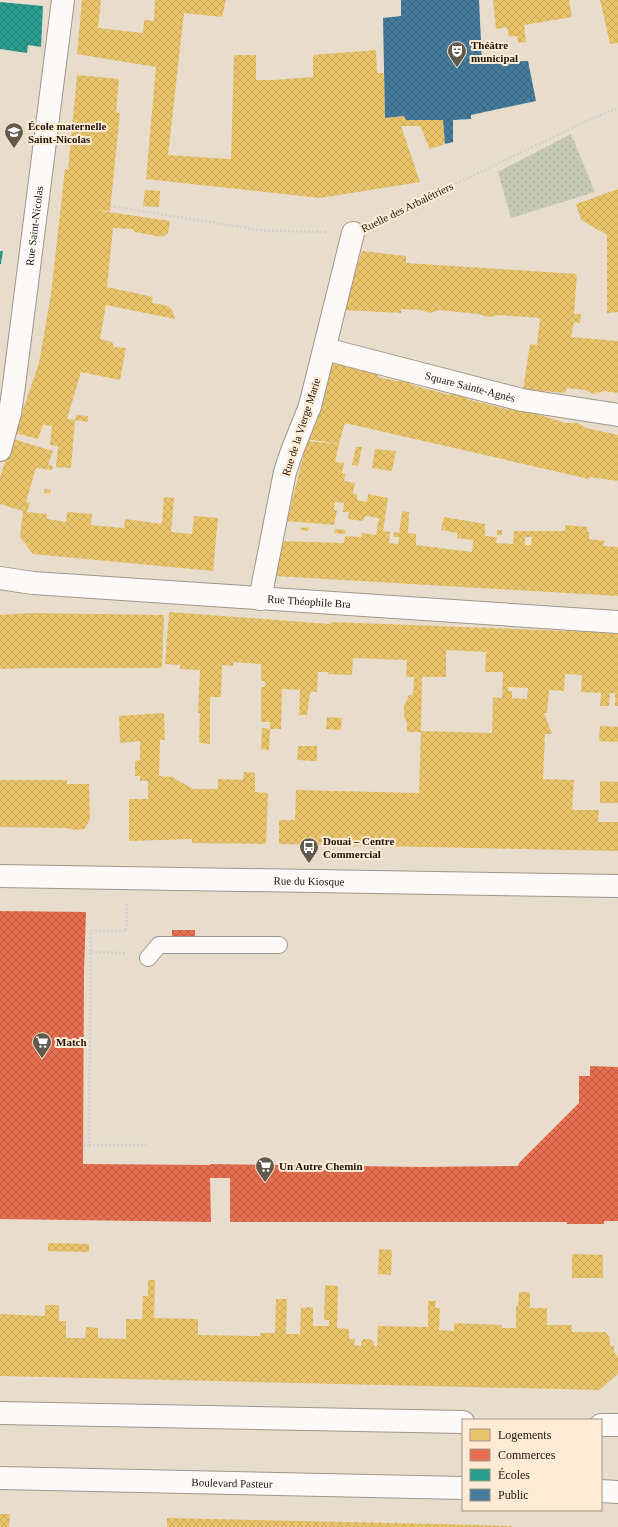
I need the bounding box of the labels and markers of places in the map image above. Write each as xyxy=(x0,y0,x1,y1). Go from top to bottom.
place label: Théâtre municipal xyxy=(471,39,518,64)
theatre icon: Théâtre municipal xyxy=(446,40,468,68)
place label: École maternelle Saint-Nicolas xyxy=(28,120,107,145)
school or university icon: École maternelle Saint-Nicolas xyxy=(3,121,25,149)
place label: Douai – Centre Commercial xyxy=(323,835,394,860)
bus stop icon: Douai – Centre Commercial xyxy=(298,836,320,864)
supermarket icon: Match xyxy=(31,1031,53,1059)
place label: Match xyxy=(56,1036,87,1048)
supermarket icon: Un Autre Chemin xyxy=(254,1155,276,1183)
place label: Un Autre Chemin xyxy=(279,1160,363,1172)

